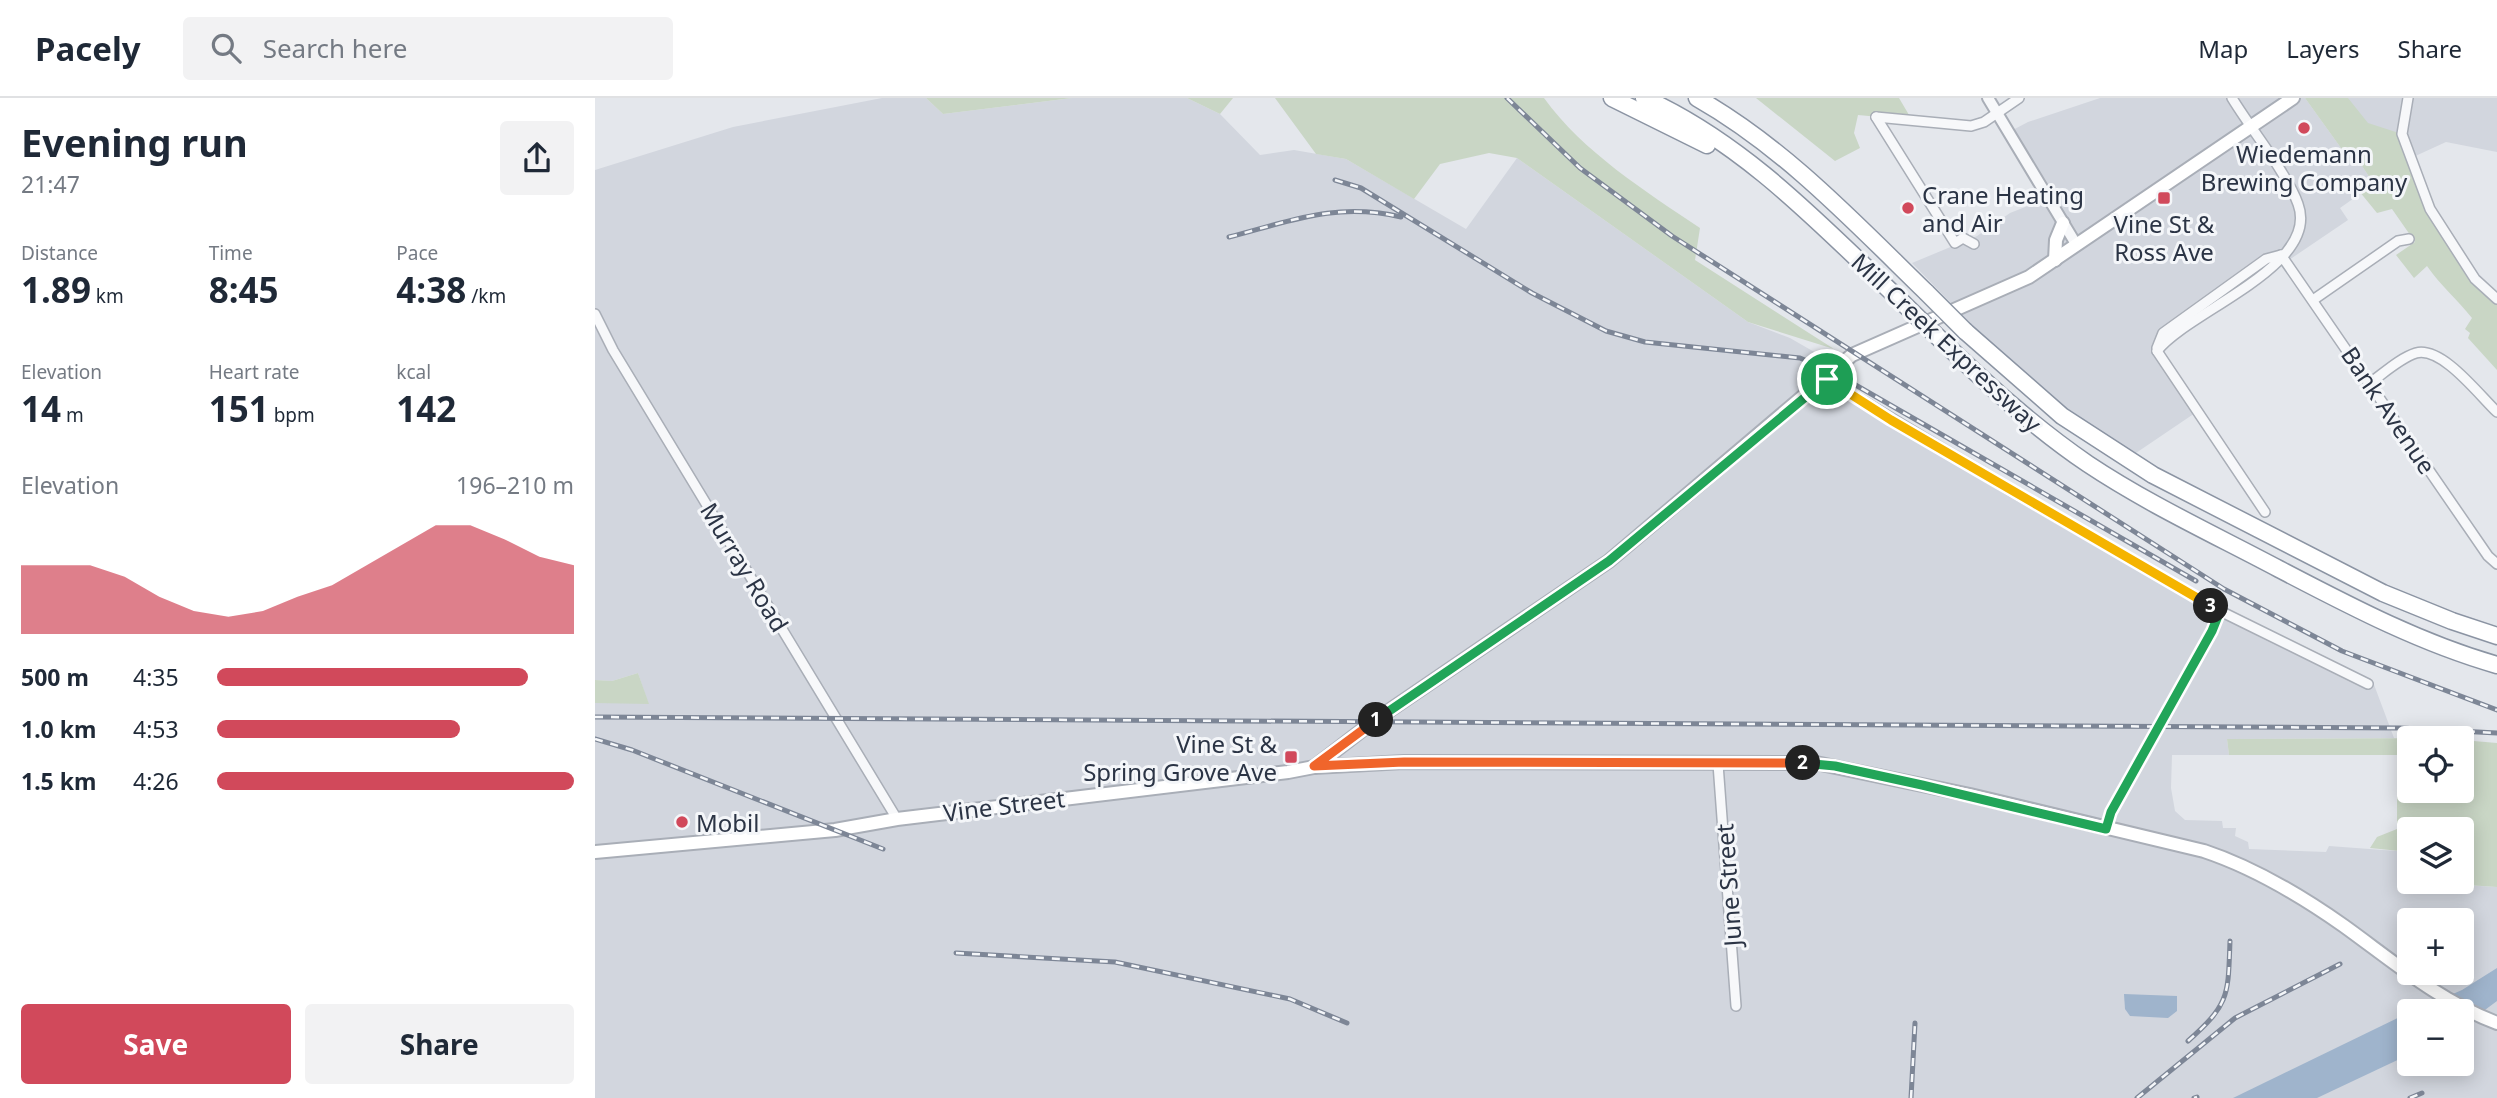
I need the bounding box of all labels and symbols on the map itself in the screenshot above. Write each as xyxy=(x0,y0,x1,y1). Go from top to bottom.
marker: Wiedemann Brewing Company xyxy=(2296,120,2312,136)
place label: Wiedemann Brewing Company xyxy=(2201,137,2408,198)
place label: Crane Heating and Air xyxy=(1922,178,2084,239)
marker: Vine St & Ross Ave xyxy=(2156,190,2172,206)
marker: Crane Heating and Air xyxy=(1900,200,1916,216)
place label: Vine St & Ross Ave xyxy=(2114,207,2215,268)
street label: Mill Creek Expressway xyxy=(1845,245,2050,439)
street label: Bank Avenue xyxy=(2334,340,2444,480)
pin xyxy=(1797,349,1857,409)
street label: Murray Road xyxy=(693,496,797,638)
pin: 3 xyxy=(2193,588,2229,624)
pin: 1 xyxy=(1359,702,1393,738)
place label: Vine St & Spring Grove Ave xyxy=(1083,727,1277,788)
pin: 2 xyxy=(1785,746,1821,780)
marker: Vine St & Spring Grove Ave xyxy=(1283,749,1299,765)
street label: Vine Street xyxy=(941,781,1067,829)
place label: Mobil xyxy=(696,806,759,839)
marker: Mobil xyxy=(674,814,690,830)
street label: June Street xyxy=(1707,822,1749,949)

